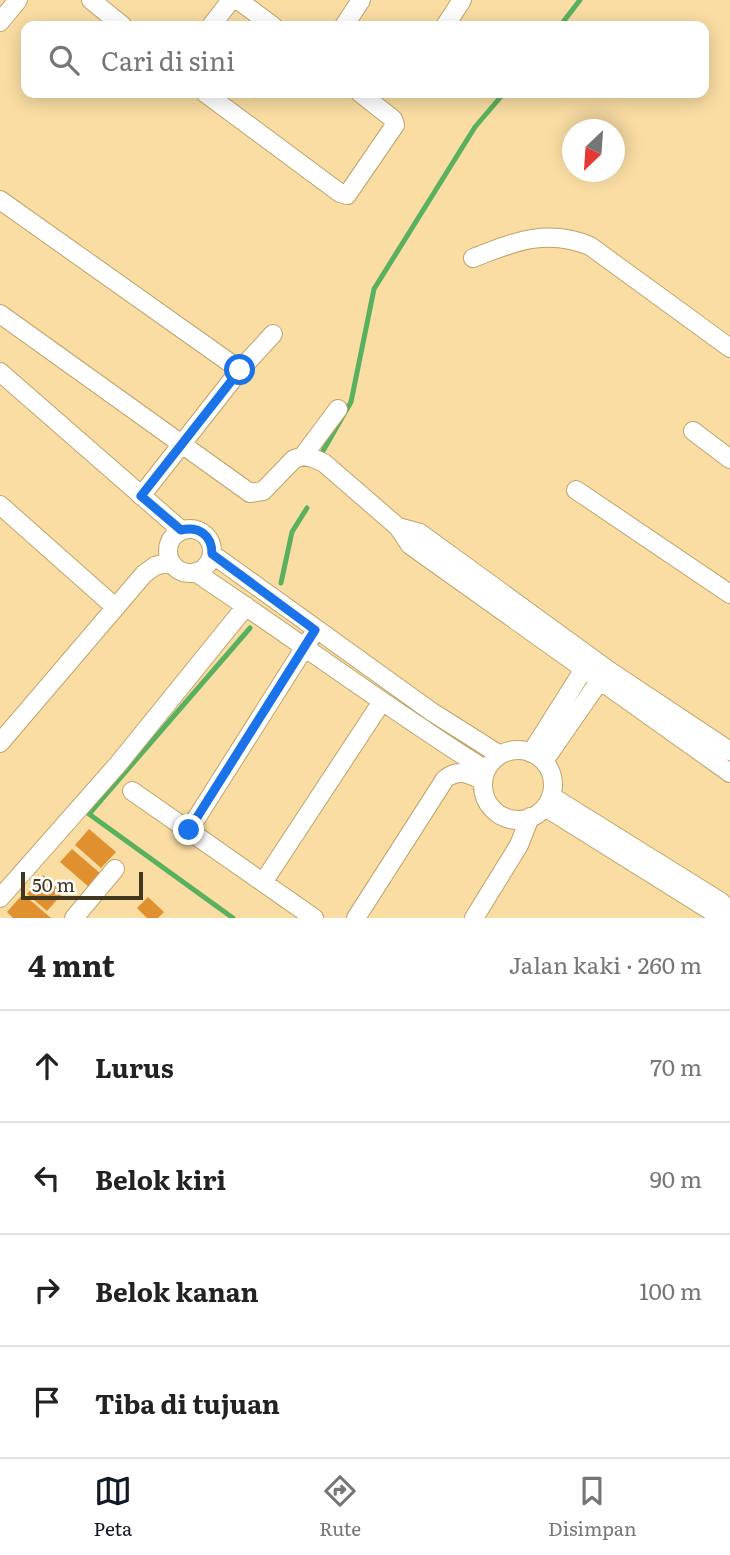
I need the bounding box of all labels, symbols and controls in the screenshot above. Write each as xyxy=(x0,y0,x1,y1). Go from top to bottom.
search box xyxy=(21,21,709,98)
text: Cari di sini xyxy=(101,40,235,79)
icon: search xyxy=(45,41,83,79)
north arrow xyxy=(562,119,625,182)
route start xyxy=(224,354,255,385)
route end xyxy=(173,814,204,845)
scale bar xyxy=(21,869,144,901)
text: 50 m xyxy=(32,870,75,898)
text: 4 mnt xyxy=(28,942,115,986)
text: Jalan kaki · 260 m xyxy=(509,947,702,981)
icon: ahead xyxy=(28,1047,66,1085)
text: Lurus xyxy=(95,1047,174,1086)
text: 70 m xyxy=(650,1049,702,1083)
icon: left xyxy=(28,1159,66,1197)
text: Belok kiri xyxy=(95,1159,226,1198)
text: 90 m xyxy=(650,1161,702,1195)
icon: right xyxy=(28,1271,66,1309)
text: Belok kanan xyxy=(95,1271,259,1310)
text: 100 m xyxy=(639,1273,702,1307)
icon: arrive xyxy=(28,1383,66,1421)
text: Tiba di tujuan xyxy=(95,1383,280,1422)
tab: Peta xyxy=(94,1472,132,1542)
tab: Rute xyxy=(319,1472,361,1542)
tab: Disimpan xyxy=(548,1472,636,1542)

